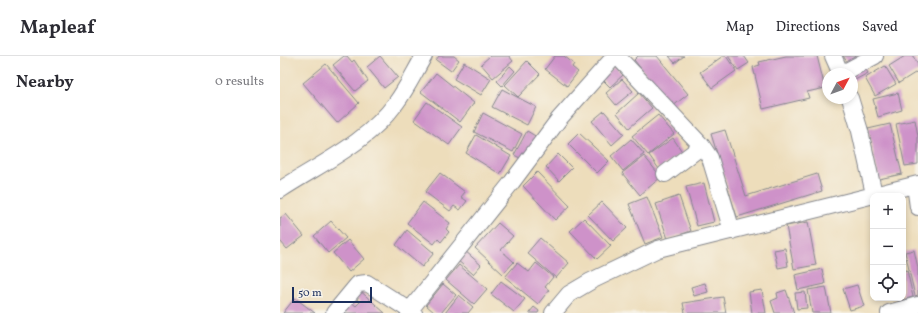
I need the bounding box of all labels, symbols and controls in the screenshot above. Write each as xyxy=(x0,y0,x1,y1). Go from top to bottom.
text: Mapleaf xyxy=(20,15,95,41)
text: Map xyxy=(726,18,754,37)
text: Directions xyxy=(776,18,840,37)
text: Saved xyxy=(862,18,898,37)
north arrow xyxy=(822,68,858,104)
text: Nearby xyxy=(16,71,74,94)
text: 0 results xyxy=(215,73,264,91)
map controls xyxy=(870,193,906,301)
button: + xyxy=(870,193,906,229)
button: − xyxy=(870,229,906,265)
button: locate xyxy=(870,265,906,301)
scale bar xyxy=(292,285,372,304)
text: 50 m xyxy=(298,286,322,301)

